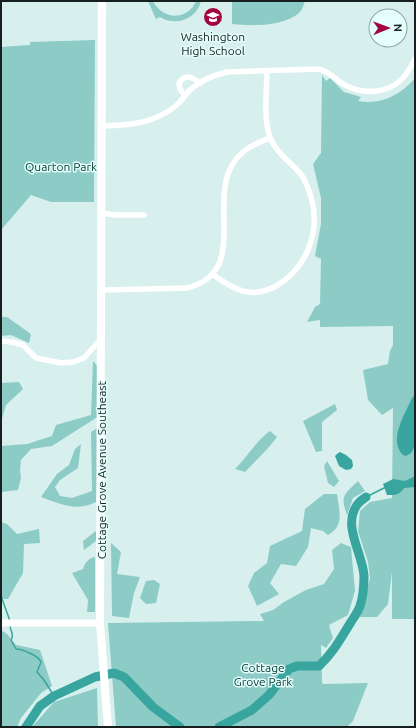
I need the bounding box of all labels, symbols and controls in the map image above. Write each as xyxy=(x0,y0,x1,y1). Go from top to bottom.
school or university icon: Washington High School xyxy=(202,6,224,28)
north arrow xyxy=(368,8,408,48)
text: N xyxy=(392,24,404,32)
place label: Washington High School xyxy=(181,30,245,57)
park label: Quarton Park xyxy=(25,160,97,173)
street label: Cottage Grove Avenue Southeast xyxy=(95,380,108,559)
park label: Cottage Grove Park xyxy=(234,661,292,688)

